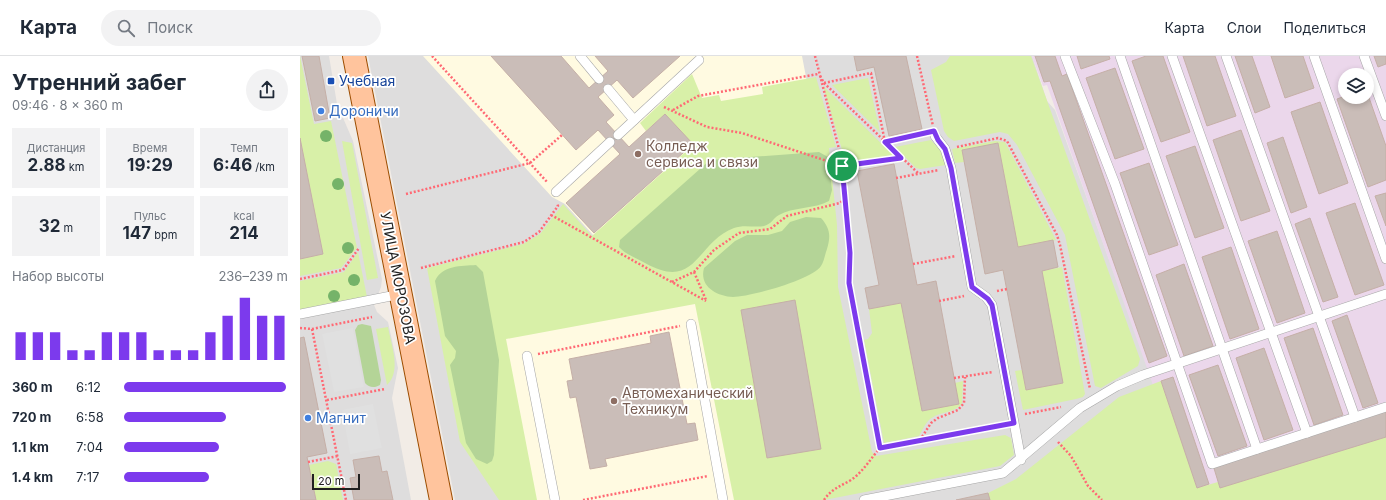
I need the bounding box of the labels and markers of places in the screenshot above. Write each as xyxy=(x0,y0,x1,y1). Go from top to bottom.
place label: Учебная xyxy=(339,72,395,89)
marker: Учебная xyxy=(326,76,336,86)
place label: Дороничи xyxy=(329,102,399,119)
marker: Дороничи xyxy=(316,106,326,116)
place label: Колледж сервиса и связи xyxy=(646,137,758,170)
marker: Колледж сервиса и связи xyxy=(633,149,643,159)
pin xyxy=(825,149,859,183)
place label: Автомеханический Техникум xyxy=(622,384,753,417)
marker: Автомеханический Техникум xyxy=(609,396,619,406)
place label: Магнит xyxy=(316,409,366,426)
marker: Магнит xyxy=(303,413,313,423)

